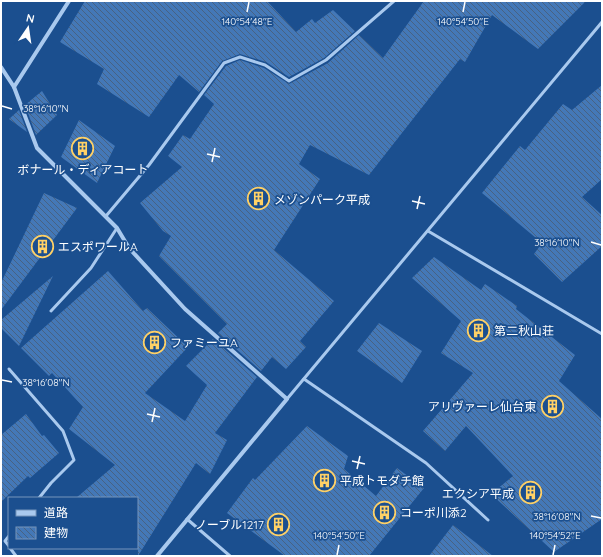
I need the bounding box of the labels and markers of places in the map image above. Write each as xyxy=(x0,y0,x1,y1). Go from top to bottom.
building icon: ボナール・ディアコート xyxy=(70,135,96,161)
place label: ボナール・ディアコート xyxy=(17,162,149,177)
building icon: メゾンパーク平成 xyxy=(246,186,272,212)
place label: メゾンパーク平成 xyxy=(274,192,370,207)
building icon: エスポワールA xyxy=(30,233,56,259)
place label: エスポワールA xyxy=(58,239,138,254)
building icon: 第二秋山荘 xyxy=(466,317,492,343)
place label: 第二秋山荘 xyxy=(494,323,554,338)
building icon: ファミーユA xyxy=(141,329,167,355)
place label: ファミーユA xyxy=(170,335,238,350)
building icon: アリヴァーレ仙台東 xyxy=(539,393,565,419)
place label: アリヴァーレ仙台東 xyxy=(428,399,536,414)
building icon: 平成トモダチ館 xyxy=(312,467,338,493)
place label: 平成トモダチ館 xyxy=(340,473,424,488)
building icon: エクシア平成 xyxy=(517,480,543,506)
place label: エクシア平成 xyxy=(442,486,514,501)
building icon: コーポ川添2 xyxy=(371,499,397,525)
place label: コーポ川添2 xyxy=(400,505,467,520)
building icon: ノーブル1217 xyxy=(266,511,292,537)
place label: ノーブル1217 xyxy=(195,517,264,532)

